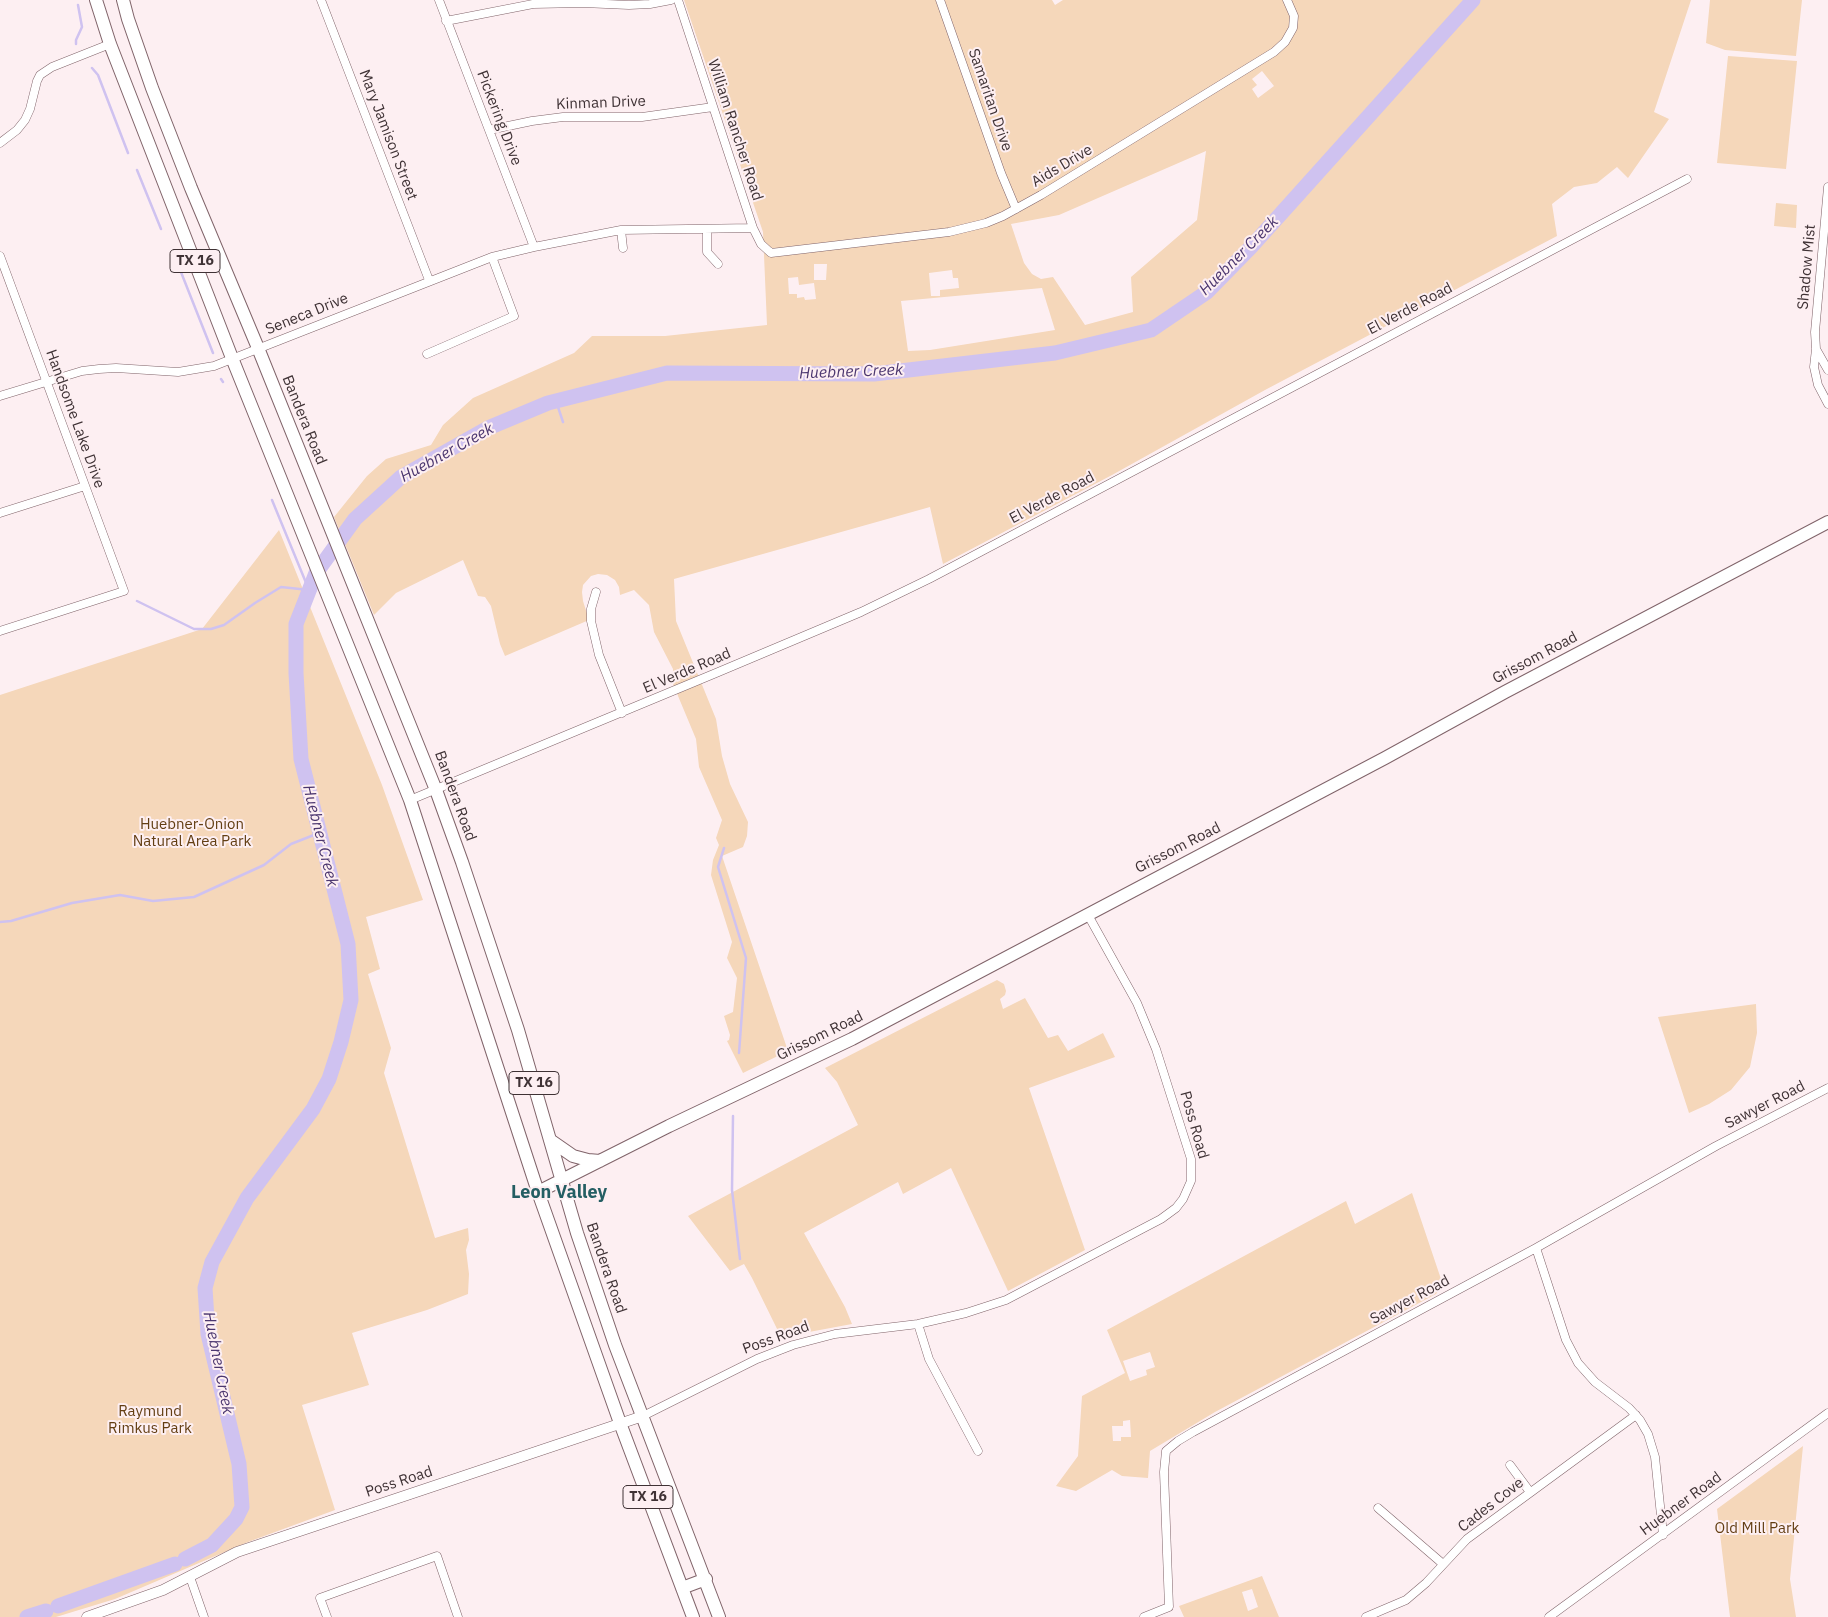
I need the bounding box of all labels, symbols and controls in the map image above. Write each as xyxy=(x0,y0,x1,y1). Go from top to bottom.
street label: Samaritan Drive xyxy=(964,46,1016,154)
street label: William Rancher Road xyxy=(704,57,766,203)
street label: Mary Jamison Street xyxy=(355,67,421,203)
street label: Pickering Drive xyxy=(473,68,525,168)
street label: Kinman Drive xyxy=(556,92,646,114)
street label: Aids Drive xyxy=(1028,141,1096,191)
water label: Huebner Creek xyxy=(1195,212,1283,300)
street label: Shadow Mist xyxy=(1794,224,1820,310)
road number: TX 16 xyxy=(170,250,220,272)
street label: El Verde Road xyxy=(1364,279,1456,339)
street label: Seneca Drive xyxy=(263,289,351,339)
street label: Handsome Lake Drive xyxy=(42,347,108,491)
water label: Huebner Creek xyxy=(799,361,903,383)
street label: Bandera Road xyxy=(278,373,330,467)
water label: Huebner Creek xyxy=(397,419,497,487)
street label: El Verde Road xyxy=(1006,468,1098,528)
street label: Grissom Road xyxy=(1489,628,1581,688)
street label: El Verde Road xyxy=(640,644,734,698)
street label: Bandera Road xyxy=(430,748,480,844)
water label: Huebner Creek xyxy=(298,783,342,889)
park label: Huebner-Onion Natural Area Park xyxy=(133,816,251,851)
street label: Grissom Road xyxy=(1132,819,1224,877)
street label: Grissom Road xyxy=(774,1007,866,1065)
road number: TX 16 xyxy=(509,1072,559,1094)
street label: Sawyer Road xyxy=(1722,1077,1808,1133)
street label: Poss Road xyxy=(1176,1089,1212,1161)
district label: Leon Valley xyxy=(511,1182,607,1204)
street label: Bandera Road xyxy=(582,1220,630,1316)
street label: Sawyer Road xyxy=(1367,1272,1453,1328)
water label: Huebner Creek xyxy=(199,1310,237,1416)
street label: Poss Road xyxy=(740,1318,812,1358)
park label: Raymund Rimkus Park xyxy=(108,1403,192,1438)
street label: Poss Road xyxy=(363,1463,435,1501)
street label: Huebner Road xyxy=(1637,1468,1725,1540)
street label: Cades Cove xyxy=(1455,1474,1527,1536)
road number: TX 16 xyxy=(623,1485,673,1508)
park label: Old Mill Park xyxy=(1715,1520,1799,1538)

